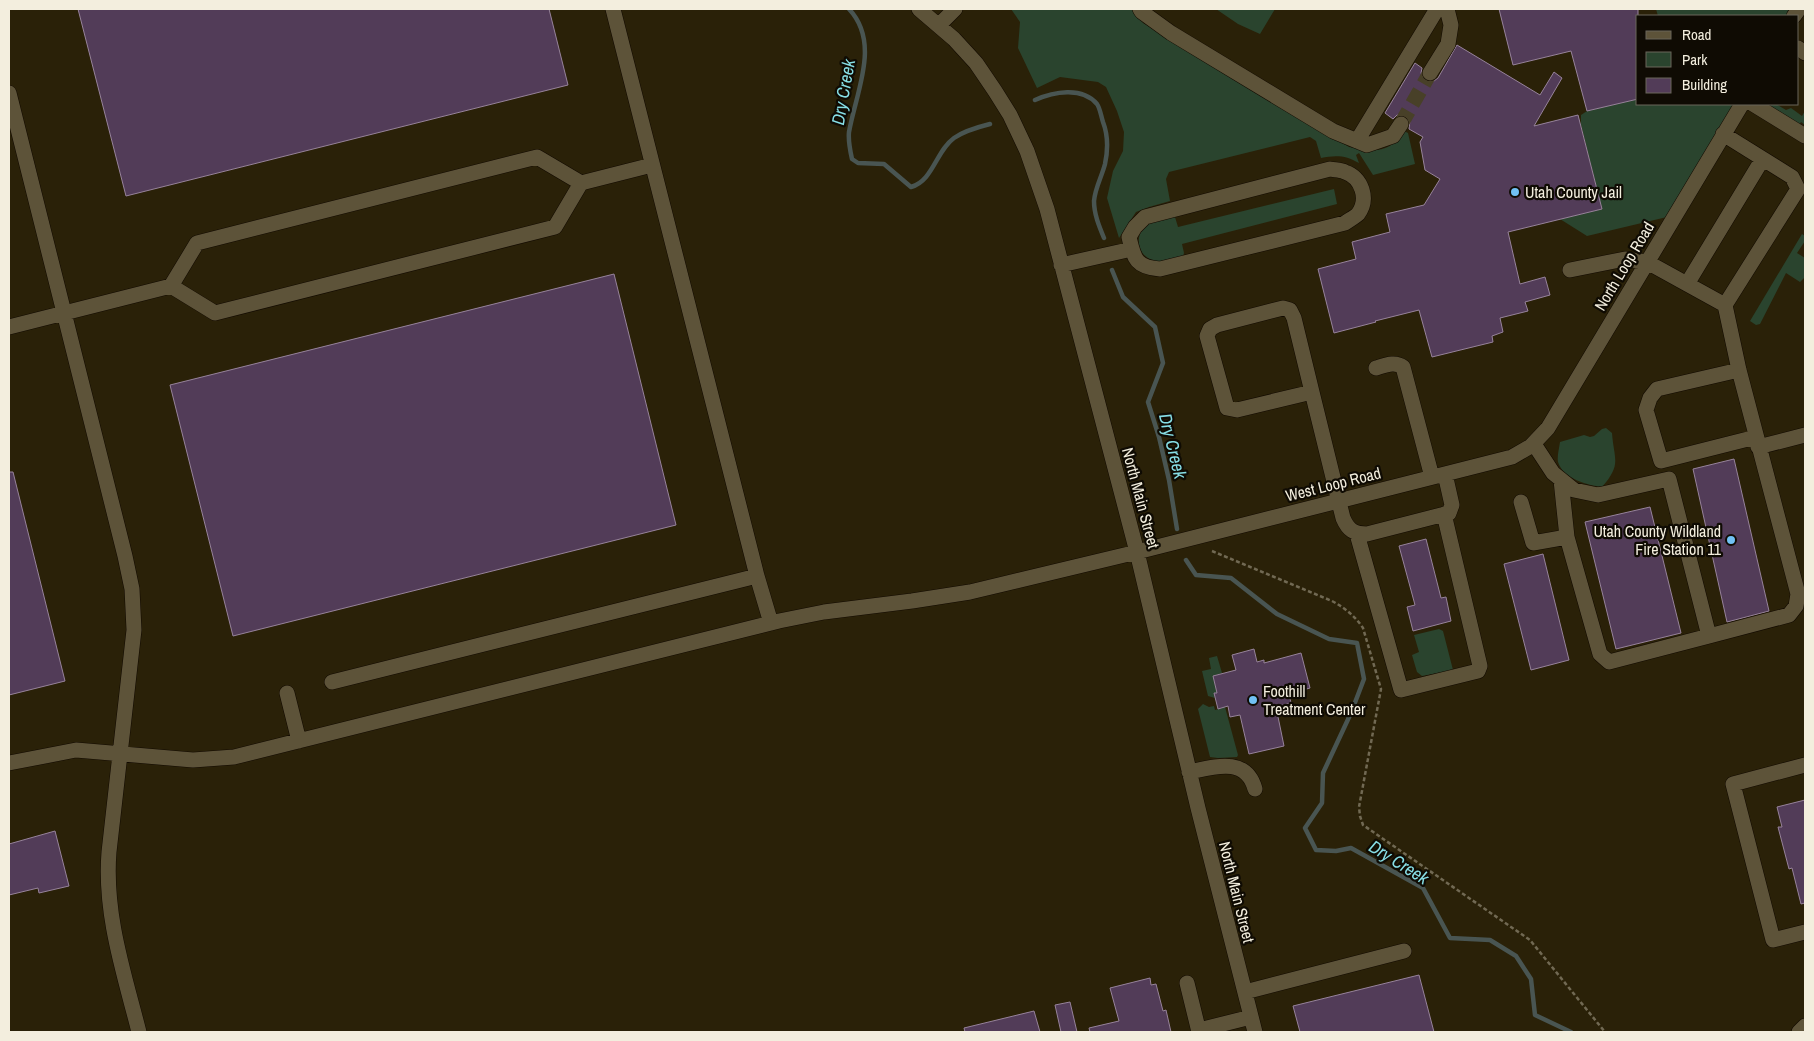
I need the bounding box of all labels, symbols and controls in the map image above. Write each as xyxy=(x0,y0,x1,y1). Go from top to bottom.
legend xyxy=(1636,15,1799,105)
text: Road xyxy=(1682,24,1711,45)
text: Park xyxy=(1682,49,1708,70)
water label: Dry Creek xyxy=(825,57,861,127)
text: Building xyxy=(1682,74,1727,95)
place label: Utah County Jail xyxy=(1525,181,1622,203)
marker: Utah County Jail xyxy=(1509,186,1521,198)
street label: North Loop Road xyxy=(1589,218,1659,314)
water label: Dry Creek xyxy=(1153,411,1193,482)
street label: North Main Street xyxy=(1117,445,1165,551)
street label: West Loop Road xyxy=(1283,462,1383,506)
place label: Utah County Wildland Fire Station 11 xyxy=(1593,520,1722,560)
marker: Utah County Wildland Fire Station 11 xyxy=(1725,534,1737,546)
place label: Foothill Treatment Center xyxy=(1263,680,1366,720)
marker: Foothill Treatment Center xyxy=(1247,694,1259,706)
water label: Dry Creek xyxy=(1364,834,1434,891)
street label: North Main Street xyxy=(1214,839,1260,945)

